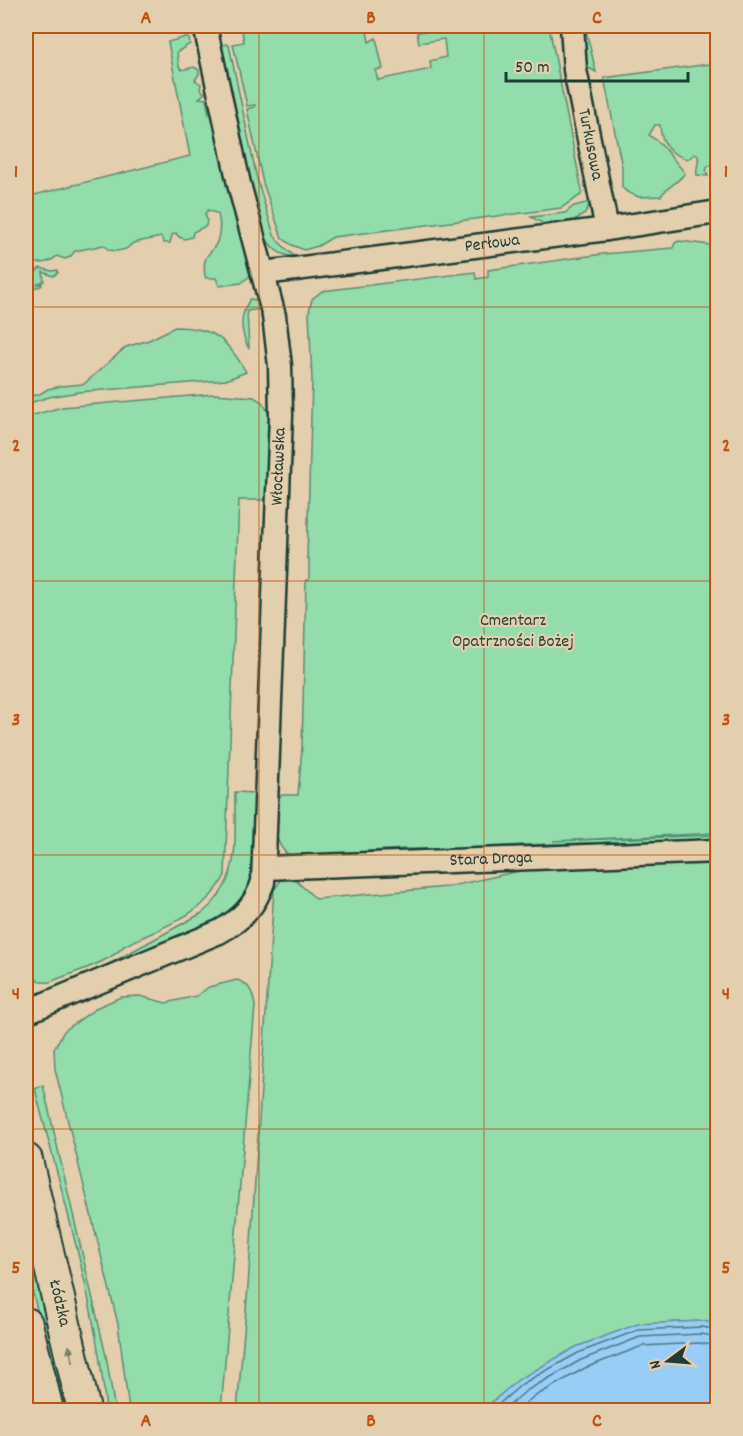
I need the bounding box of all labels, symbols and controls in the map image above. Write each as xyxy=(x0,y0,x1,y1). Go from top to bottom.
text: A xyxy=(141,5,152,33)
text: B xyxy=(366,5,376,33)
text: C xyxy=(592,5,602,33)
scale bar xyxy=(506,45,688,83)
text: 50 m xyxy=(515,56,550,81)
street label: Turkusowa xyxy=(571,106,609,183)
text: 1 xyxy=(14,159,18,187)
text: 1 xyxy=(724,159,728,187)
street label: Perłowa xyxy=(463,228,522,260)
street label: Włocławska xyxy=(265,426,293,506)
text: 2 xyxy=(12,433,20,461)
text: 2 xyxy=(722,433,730,461)
park label: Cmentarz Opatrzności Bożej xyxy=(452,609,574,655)
text: 3 xyxy=(12,707,20,735)
text: 3 xyxy=(722,707,730,735)
street label: Stara Droga xyxy=(449,845,533,874)
text: 4 xyxy=(12,981,20,1009)
text: 4 xyxy=(722,981,730,1009)
text: 5 xyxy=(11,1255,21,1283)
text: 5 xyxy=(721,1255,731,1283)
street label: Łódzka xyxy=(42,1277,77,1329)
north arrow xyxy=(638,1331,698,1391)
one-way arrow xyxy=(65,1344,75,1363)
text: N xyxy=(644,1357,668,1371)
text: A xyxy=(141,1408,152,1436)
text: B xyxy=(366,1408,376,1436)
text: C xyxy=(592,1408,602,1436)

